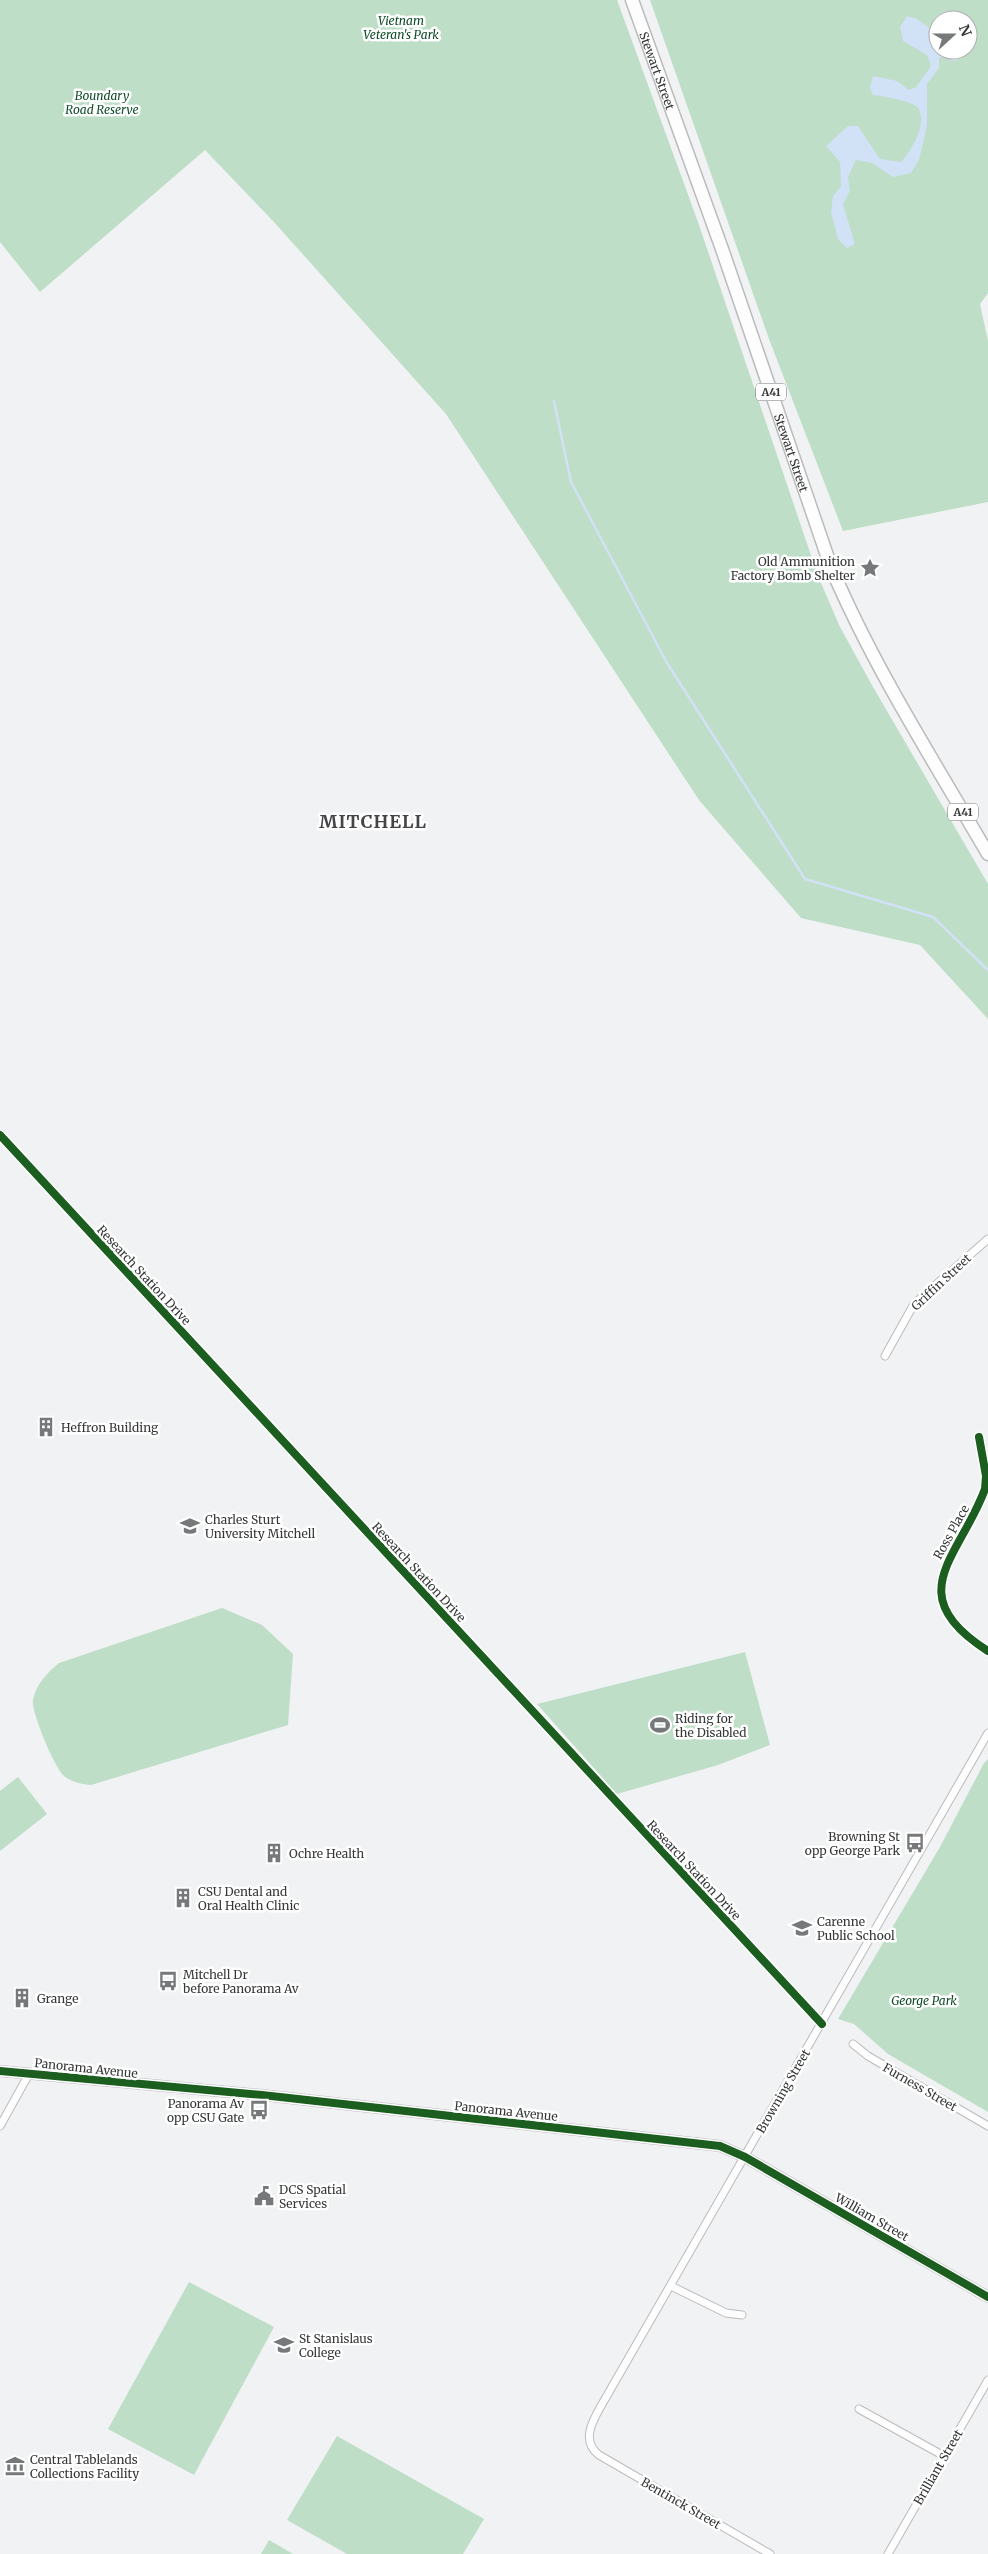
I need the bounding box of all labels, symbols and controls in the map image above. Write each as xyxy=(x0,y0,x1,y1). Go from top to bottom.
north arrow xyxy=(928,10,978,60)
park label: Vietnam Veteran's Park xyxy=(363,13,439,42)
text: N xyxy=(955,22,976,39)
street label: Stewart Street xyxy=(637,30,679,112)
park label: Boundary Road Reserve xyxy=(65,88,139,117)
road number: A41 xyxy=(756,384,786,401)
street label: Stewart Street xyxy=(771,411,812,494)
place label: Old Ammunition Factory Bomb Shelter xyxy=(731,554,856,583)
place icon: Old Ammunition Factory Bomb Shelter xyxy=(859,557,881,579)
road number: A41 xyxy=(948,804,978,820)
district label: MITCHELL xyxy=(319,810,427,833)
street label: Research Station Drive xyxy=(94,1222,194,1328)
street label: Griffin Street xyxy=(908,1250,974,1313)
building icon: Heffron Building xyxy=(35,1416,57,1438)
place label: Heffron Building xyxy=(61,1420,159,1435)
street label: Ross Place xyxy=(930,1502,972,1562)
place label: Charles Sturt University Mitchell xyxy=(205,1512,315,1541)
school or university icon: Charles Sturt University Mitchell xyxy=(179,1515,201,1537)
street label: Research Station Drive xyxy=(369,1519,469,1625)
place label: Riding for the Disabled xyxy=(675,1711,746,1740)
sports icon: Riding for the Disabled xyxy=(649,1714,671,1736)
street label: Research Station Drive xyxy=(644,1817,744,1923)
place label: Browning St opp George Park xyxy=(805,1829,900,1858)
bus stop icon: Browning St opp George Park xyxy=(904,1832,926,1854)
building icon: Ochre Health xyxy=(263,1842,285,1864)
place label: Ochre Health xyxy=(289,1846,364,1861)
place label: CSU Dental and Oral Health Clinic xyxy=(198,1884,299,1913)
building icon: CSU Dental and Oral Health Clinic xyxy=(172,1887,194,1909)
place label: Carenne Public School xyxy=(817,1914,895,1943)
school or university icon: Carenne Public School xyxy=(791,1917,813,1939)
place label: Mitchell Dr before Panorama Av xyxy=(182,1967,299,1996)
bus stop icon: Mitchell Dr before Panorama Av xyxy=(157,1970,179,1992)
building icon: Grange xyxy=(11,1987,33,2009)
place label: Grange xyxy=(37,1991,78,2006)
park label: George Park xyxy=(891,1993,957,2008)
street label: Browning Street xyxy=(753,2046,813,2136)
street label: Panorama Avenue xyxy=(34,2055,138,2081)
street label: Furness Street xyxy=(880,2060,960,2114)
place label: Panorama Av opp CSU Gate xyxy=(167,2096,244,2125)
street label: Panorama Avenue xyxy=(454,2098,558,2124)
bus stop icon: Panorama Av opp CSU Gate xyxy=(248,2099,270,2121)
place label: DCS Spatial Services xyxy=(279,2182,346,2211)
public building icon: DCS Spatial Services xyxy=(253,2185,275,2207)
street label: William Street xyxy=(832,2189,912,2244)
place label: St Stanislaus College xyxy=(299,2331,373,2360)
school or university icon: St Stanislaus College xyxy=(273,2334,295,2356)
street label: Brilliant Street xyxy=(910,2426,966,2507)
place label: Central Tablelands Collections Facility xyxy=(30,2452,139,2481)
museum icon: Central Tablelands Collections Facility xyxy=(4,2455,26,2477)
street label: Bentinck Street xyxy=(638,2474,724,2532)

